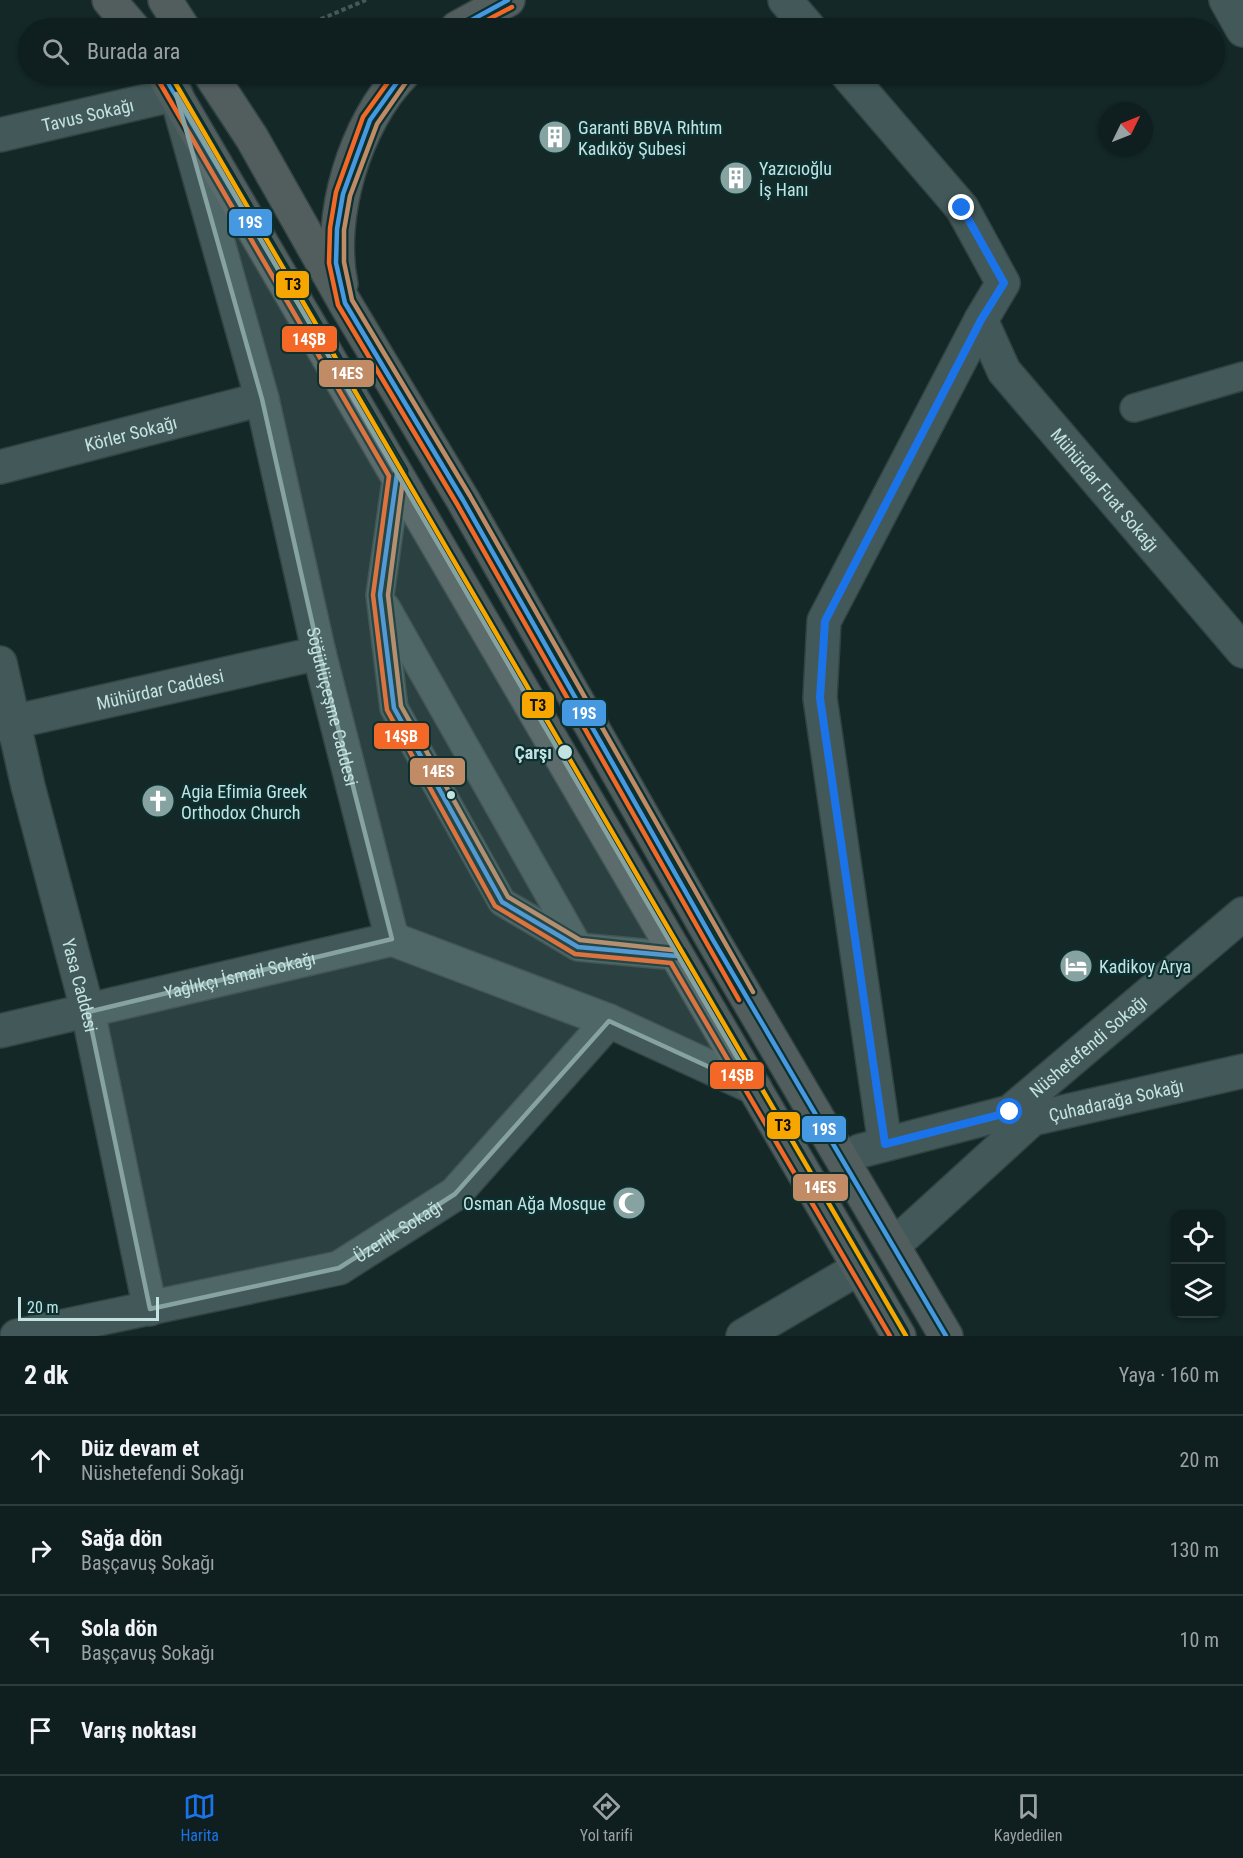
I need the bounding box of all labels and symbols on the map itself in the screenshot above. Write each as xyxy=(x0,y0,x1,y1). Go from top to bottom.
street label: Tavus Sokağı xyxy=(40,94,136,135)
north arrow xyxy=(1099,102,1153,156)
place label: Garanti BBVA Rıhtım Kadıköy Şubesi xyxy=(578,117,722,159)
building icon: Garanti BBVA Rıhtım Kadıköy Şubesi xyxy=(537,119,573,155)
place label: Yazıcıoğlu İş Hanı xyxy=(759,158,832,200)
building icon: Yazıcıoğlu İş Hanı xyxy=(718,160,754,196)
route end xyxy=(948,194,974,220)
line badge: 19S xyxy=(228,208,273,237)
text: 19S xyxy=(238,213,263,232)
line badge: T3 xyxy=(275,270,310,299)
text: T3 xyxy=(285,275,301,294)
line badge: 14ŞB xyxy=(281,325,338,353)
text: 14ŞB xyxy=(292,330,326,349)
line badge: 14ES xyxy=(318,359,375,388)
text: 14ES xyxy=(331,364,364,383)
street label: Körler Sokağı xyxy=(82,411,179,455)
street label: Mühürdar Fuat Sokağı xyxy=(1047,424,1164,556)
street label: Söğütlüçeşme Caddesi xyxy=(303,625,363,788)
street label: Mühürdar Caddesi xyxy=(94,664,226,713)
line badge: T3 xyxy=(521,691,555,719)
text: T3 xyxy=(530,696,546,715)
line badge: 19S xyxy=(561,699,607,727)
text: 19S xyxy=(572,704,597,723)
line badge: 14ŞB xyxy=(373,722,430,750)
text: 14ŞB xyxy=(384,727,418,746)
place label: Çarşı xyxy=(514,742,552,763)
marker: Çarşı xyxy=(556,743,574,761)
line badge: 14ES xyxy=(409,757,466,786)
text: 14ES xyxy=(422,762,455,781)
place label: Agia Efimia Greek Orthodox Church xyxy=(181,781,307,823)
church icon: Agia Efimia Greek Orthodox Church xyxy=(140,783,176,819)
unlabelled marker xyxy=(445,789,457,801)
street label: Yasa Caddesi xyxy=(58,936,102,1034)
street label: Yağlıkçı İsmail Sokağı xyxy=(162,947,317,1003)
hotel icon: Kadikoy Arya xyxy=(1058,948,1094,984)
place label: Kadikoy Arya xyxy=(1099,956,1191,977)
street label: Nüshetefendi Sokağı xyxy=(1025,990,1151,1101)
line badge: 14ŞB xyxy=(709,1061,765,1090)
text: 14ŞB xyxy=(720,1066,754,1085)
street label: Çuhadarağa Sokağı xyxy=(1047,1074,1185,1125)
route start xyxy=(996,1098,1022,1124)
line badge: T3 xyxy=(766,1111,801,1140)
line badge: 19S xyxy=(801,1115,847,1143)
text: T3 xyxy=(775,1116,791,1135)
text: 19S xyxy=(812,1120,837,1139)
line badge: 14ES xyxy=(792,1173,849,1202)
text: 14ES xyxy=(804,1178,837,1197)
mosque icon: Osman Ağa Mosque xyxy=(611,1185,647,1221)
place label: Osman Ağa Mosque xyxy=(463,1193,606,1214)
street label: Üzerlik Sokağı xyxy=(350,1194,446,1266)
scale bar xyxy=(18,1294,159,1322)

